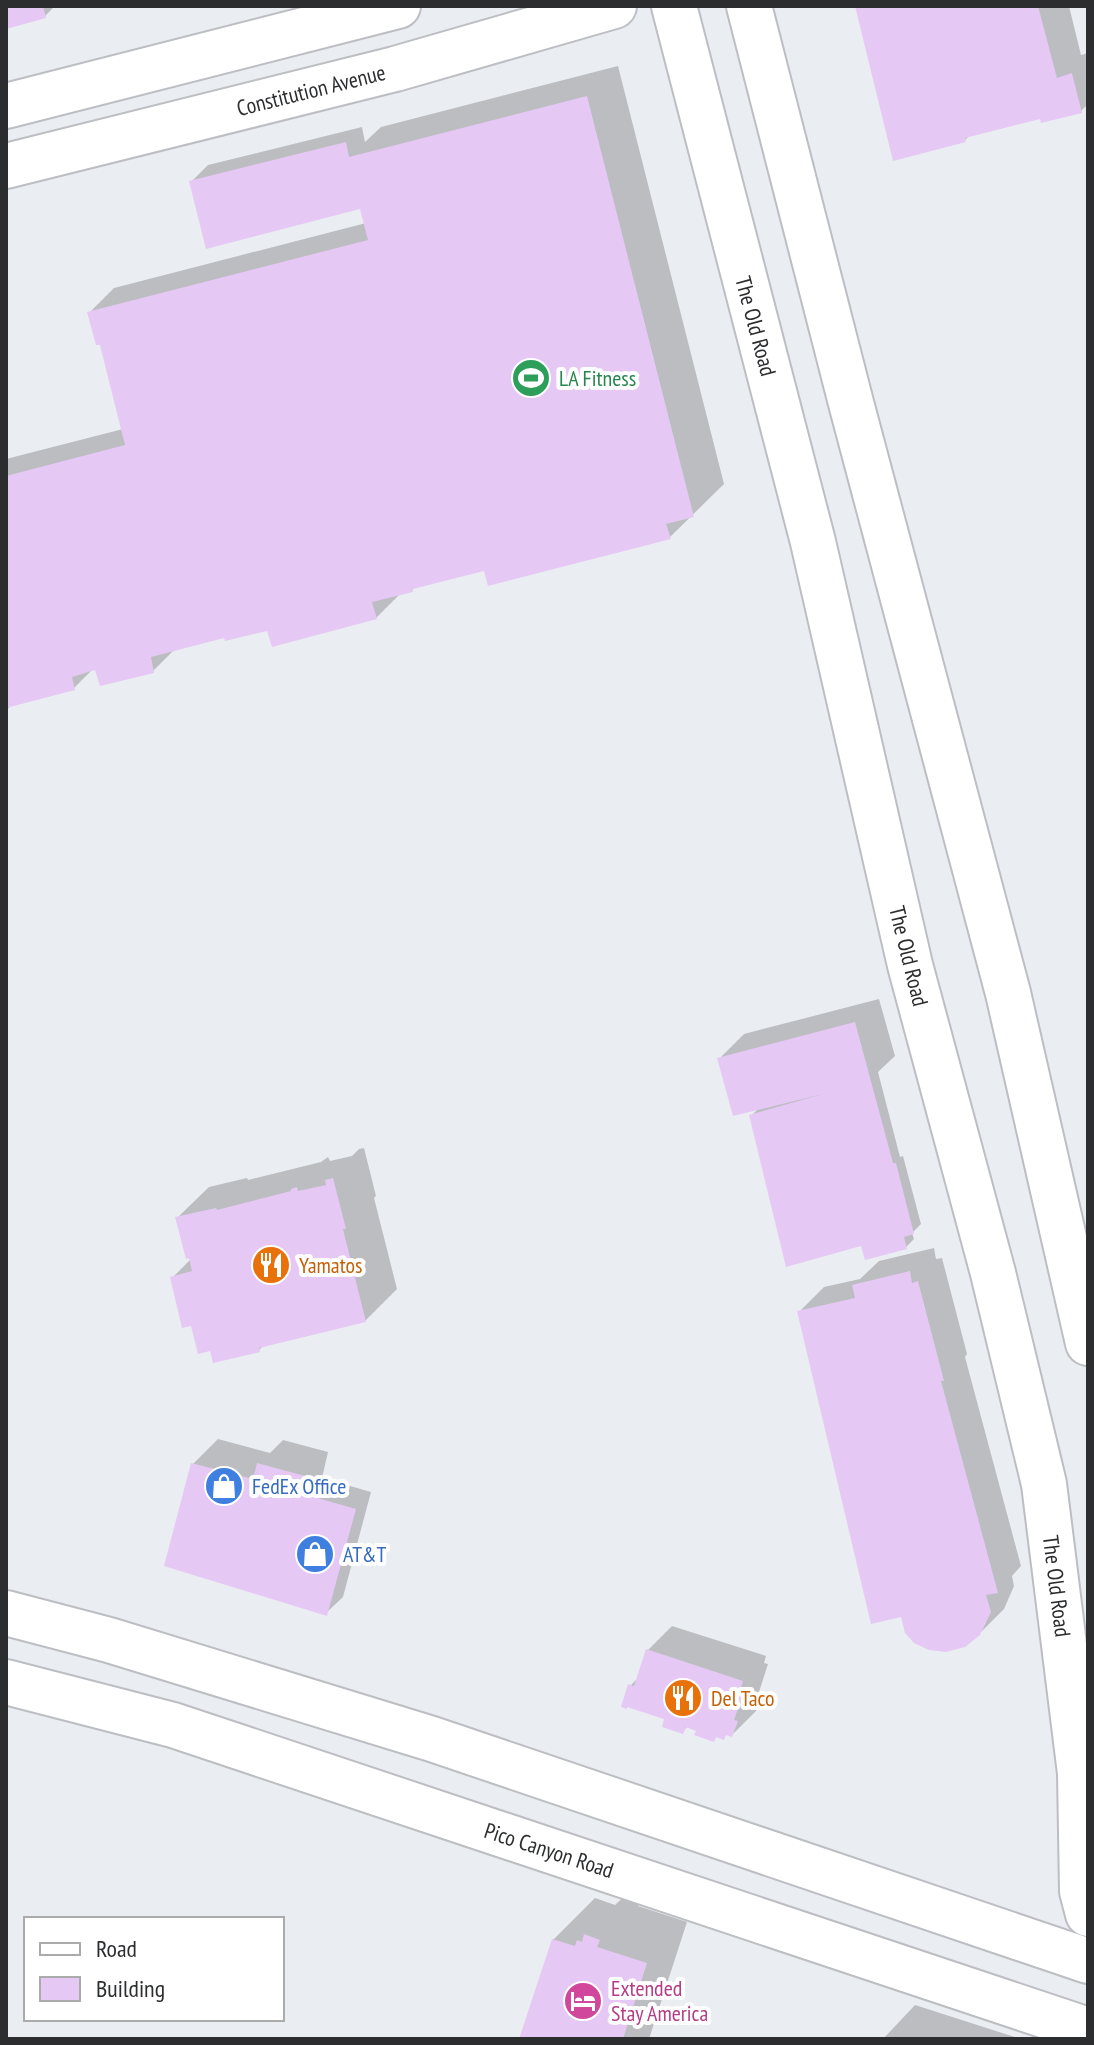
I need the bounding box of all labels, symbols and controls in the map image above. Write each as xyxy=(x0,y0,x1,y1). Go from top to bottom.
street label: Constitution Avenue xyxy=(234,58,388,122)
street label: The Old Road xyxy=(729,273,783,379)
sports icon: LA Fitness xyxy=(510,357,552,399)
place label: LA Fitness xyxy=(559,364,636,392)
street label: The Old Road xyxy=(883,903,935,1009)
restaurant icon: Yamatos xyxy=(250,1244,292,1286)
place label: Yamatos xyxy=(299,1251,362,1279)
shop icon: FedEx Office xyxy=(203,1465,245,1507)
place label: FedEx Office xyxy=(252,1472,346,1500)
shop icon: AT&T xyxy=(294,1533,336,1575)
street label: The Old Road xyxy=(1037,1534,1077,1638)
place label: AT&T xyxy=(343,1540,386,1568)
restaurant icon: Del Taco xyxy=(662,1677,704,1719)
place label: Del Taco xyxy=(711,1684,775,1712)
street label: Pico Canyon Road xyxy=(481,1816,617,1884)
legend xyxy=(24,1917,284,2021)
text: Road xyxy=(96,1933,137,1964)
text: Building xyxy=(96,1973,165,2004)
place label: Extended Stay America xyxy=(611,1974,708,2027)
hotel icon: Extended Stay America xyxy=(562,1980,604,2022)

